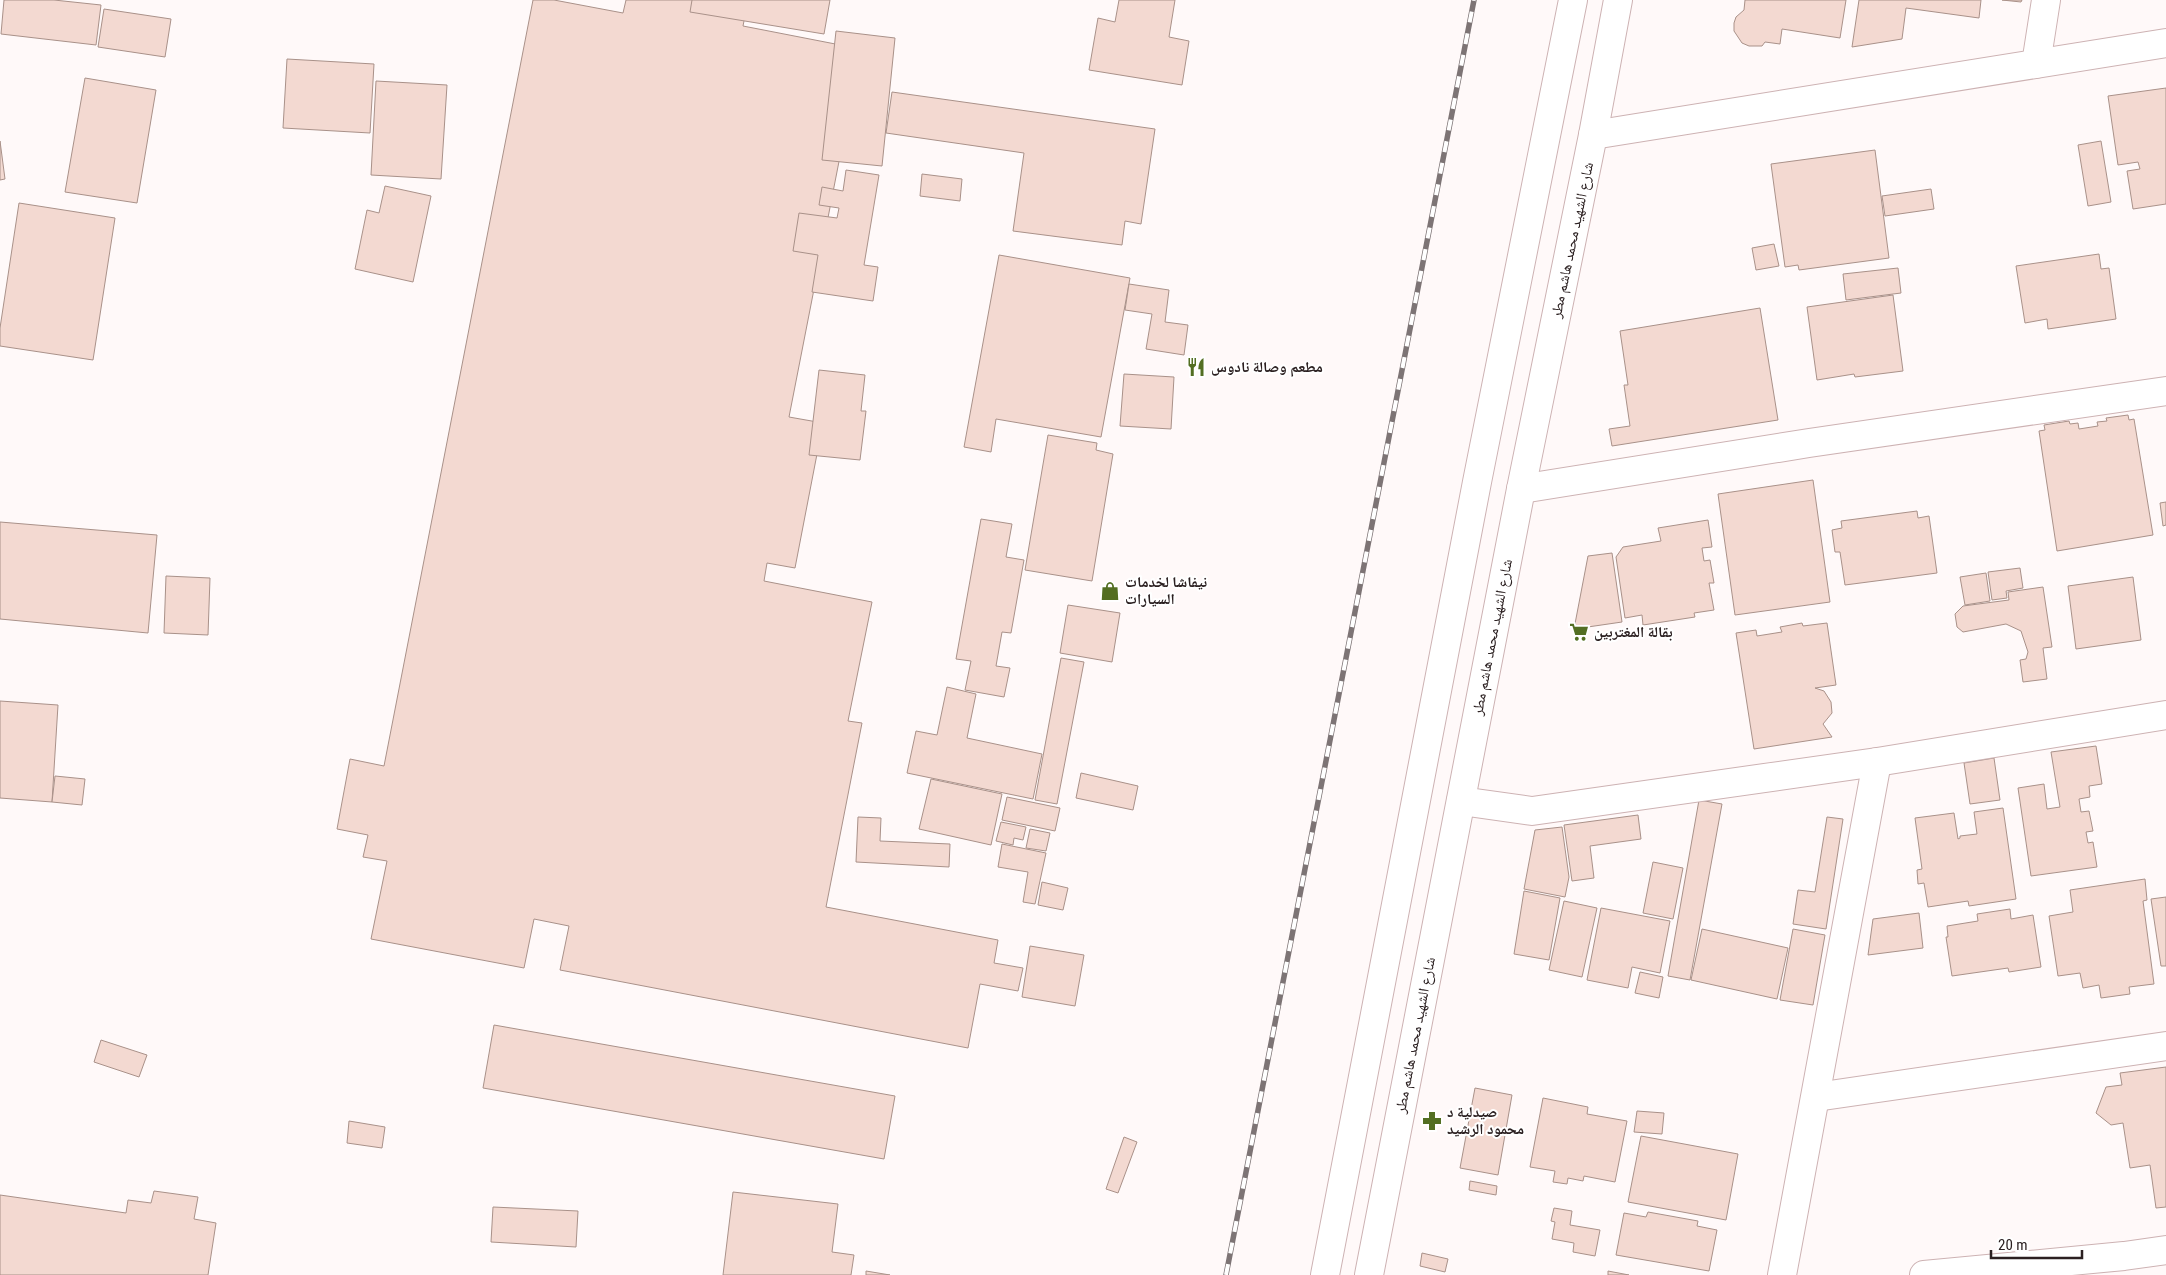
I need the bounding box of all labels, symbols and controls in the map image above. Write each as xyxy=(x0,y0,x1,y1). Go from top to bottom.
street label: شارع الشهيد محمد هاشم مطر xyxy=(1546,160,1598,321)
restaurant icon: مطعم وصالة نادوس xyxy=(1185,356,1207,378)
place label: مطعم وصالة نادوس xyxy=(1211,358,1323,377)
street label: شارع الشهيد محمد هاشم مطر xyxy=(1468,557,1517,718)
place label: نيفاشا لخدمات السيارات xyxy=(1125,573,1207,608)
shop icon: نيفاشا لخدمات السيارات xyxy=(1099,580,1121,602)
supermarket icon: بقالة المغتربين xyxy=(1568,621,1590,643)
place label: بقالة المغتربين xyxy=(1594,623,1673,641)
street label: شارع الشهيد محمد هاشم مطر xyxy=(1391,955,1440,1116)
place label: صيدلية د محمود الرشيد xyxy=(1447,1103,1524,1138)
pharmacy icon: صيدلية د محمود الرشيد xyxy=(1421,1110,1443,1132)
scale bar xyxy=(1991,1228,2082,1260)
text: 20 m xyxy=(1998,1236,2028,1254)

